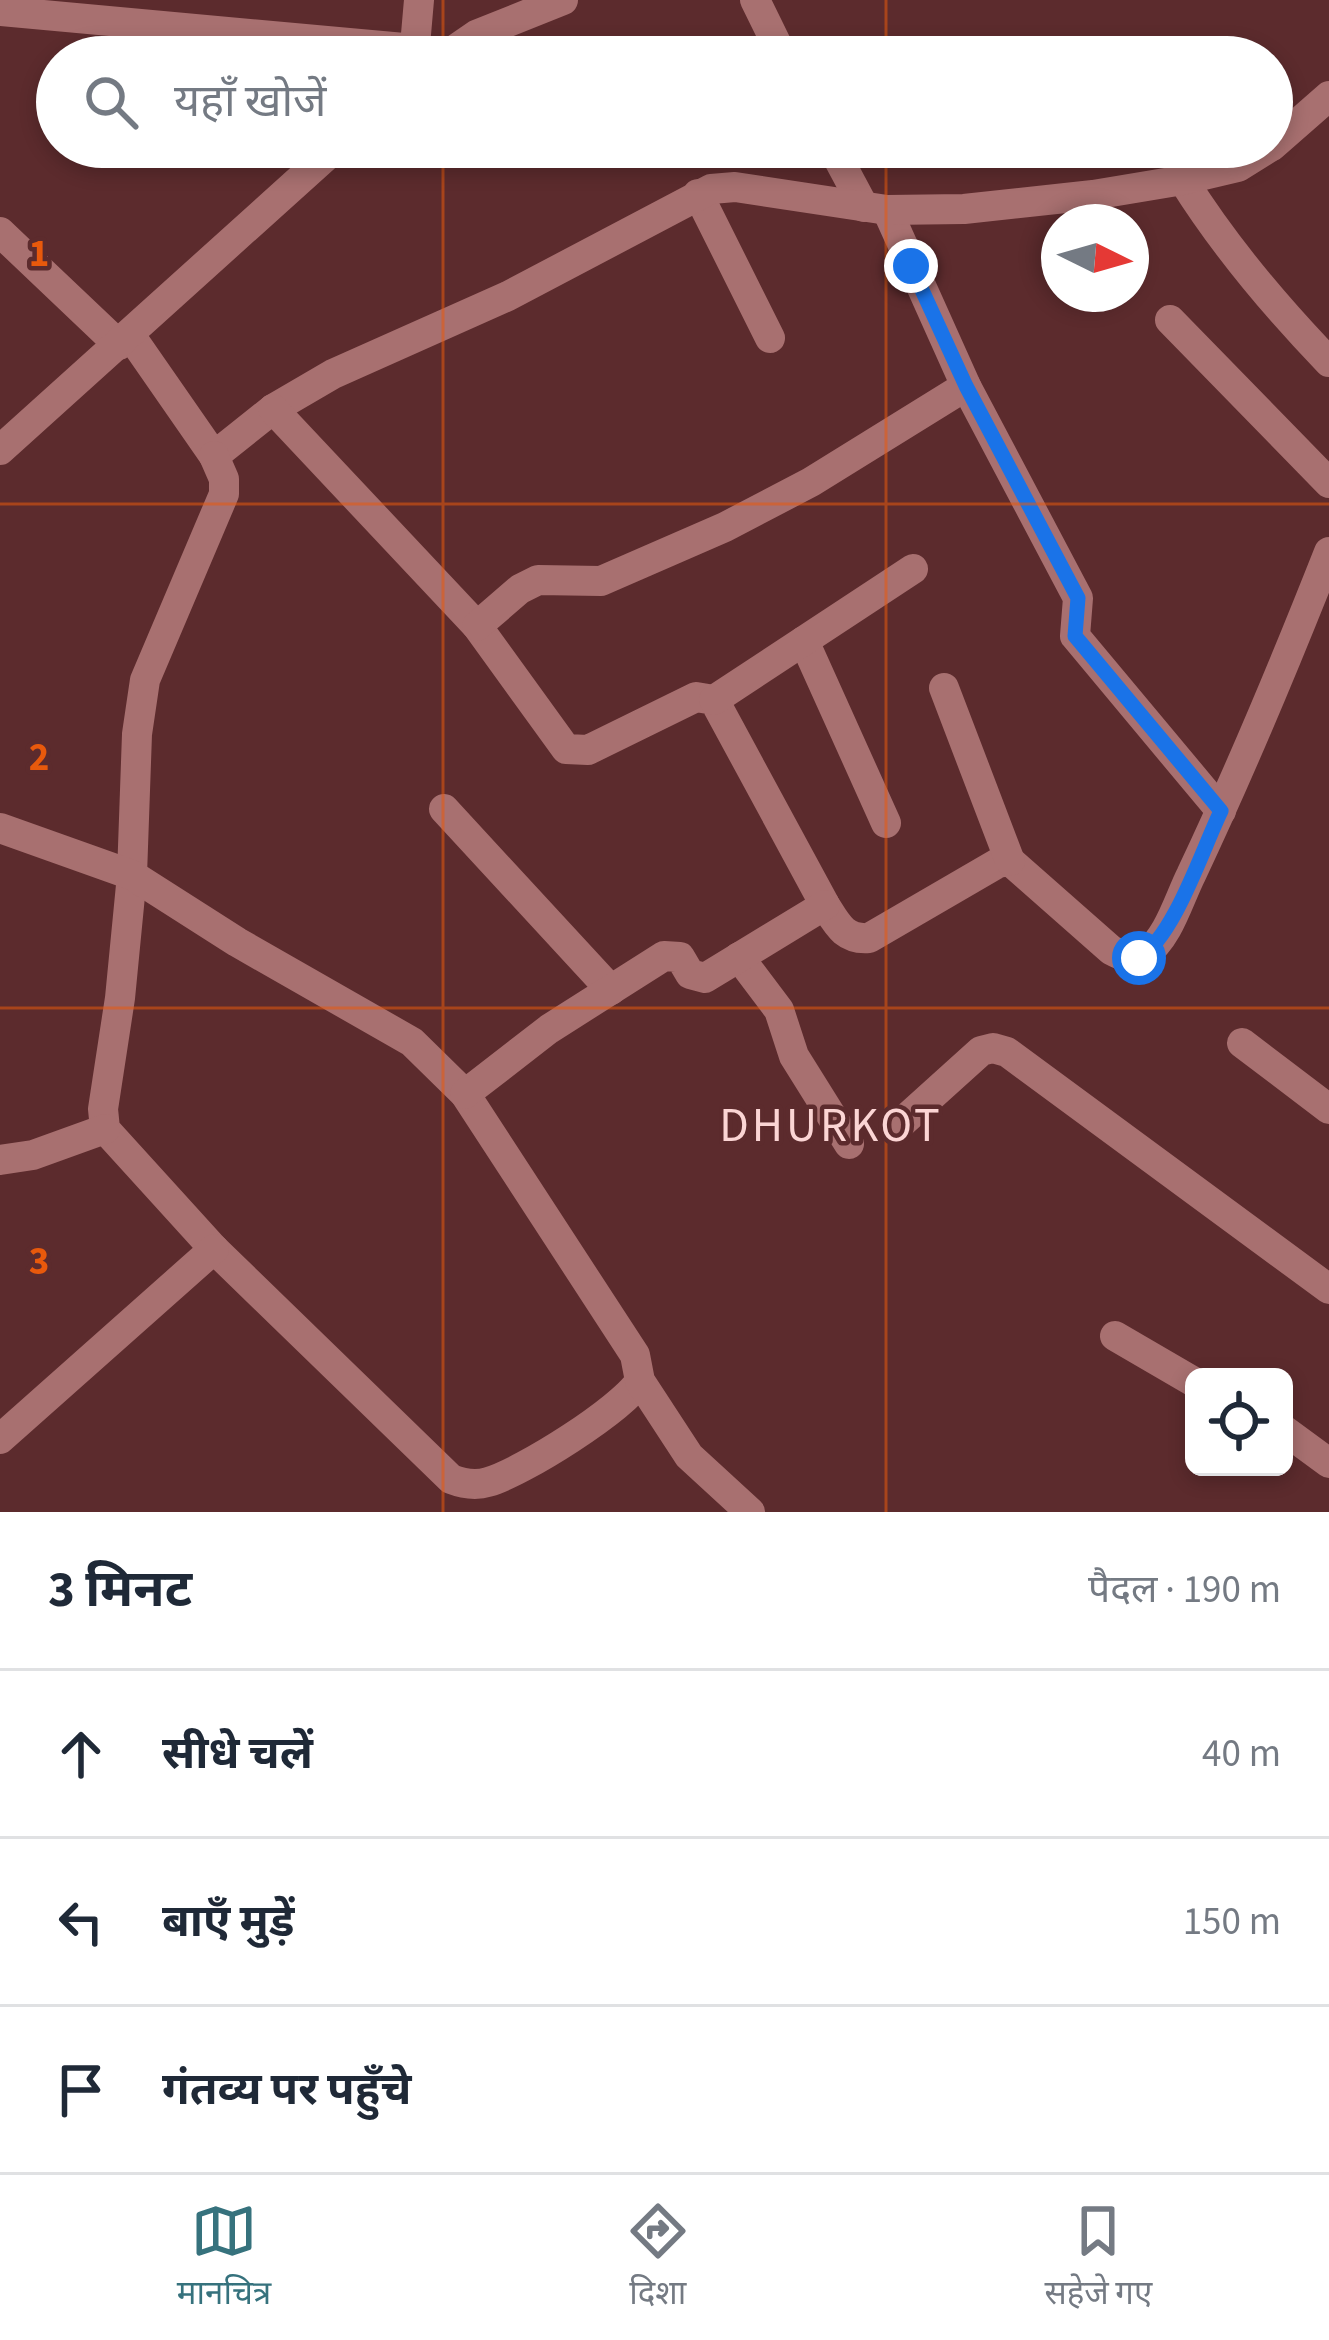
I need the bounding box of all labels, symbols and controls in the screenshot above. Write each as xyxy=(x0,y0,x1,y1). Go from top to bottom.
search box xyxy=(36,36,1293,168)
icon: search xyxy=(78,69,144,135)
text: यहाँ खोजें xyxy=(174,70,327,134)
north arrow xyxy=(1041,204,1149,312)
text: 1 xyxy=(29,226,49,282)
route end xyxy=(884,239,938,293)
text: 2 xyxy=(29,730,49,786)
route start xyxy=(1112,931,1166,985)
district label: DHURKOT xyxy=(719,1092,943,1160)
text: 3 xyxy=(29,1234,49,1290)
map controls xyxy=(1185,1368,1293,1476)
button: locate xyxy=(1185,1368,1293,1476)
text: 3 मिनट xyxy=(48,1554,192,1626)
text: पैदल · 190 m xyxy=(1088,1562,1281,1618)
icon: ahead xyxy=(48,1721,114,1787)
text: सीधे चलें xyxy=(162,1722,313,1786)
text: 40 m xyxy=(1202,1726,1281,1782)
icon: left xyxy=(48,1889,114,1955)
text: बाएँ मुड़ें xyxy=(162,1890,294,1954)
text: 150 m xyxy=(1183,1894,1281,1950)
icon: arrive xyxy=(48,2057,114,2123)
text: गंतव्य पर पहुँचे xyxy=(162,2058,411,2122)
tab: मानचित्र xyxy=(177,2198,271,2317)
tab: दिशा xyxy=(625,2198,691,2317)
tab: सहेजे गए xyxy=(1044,2198,1152,2317)

